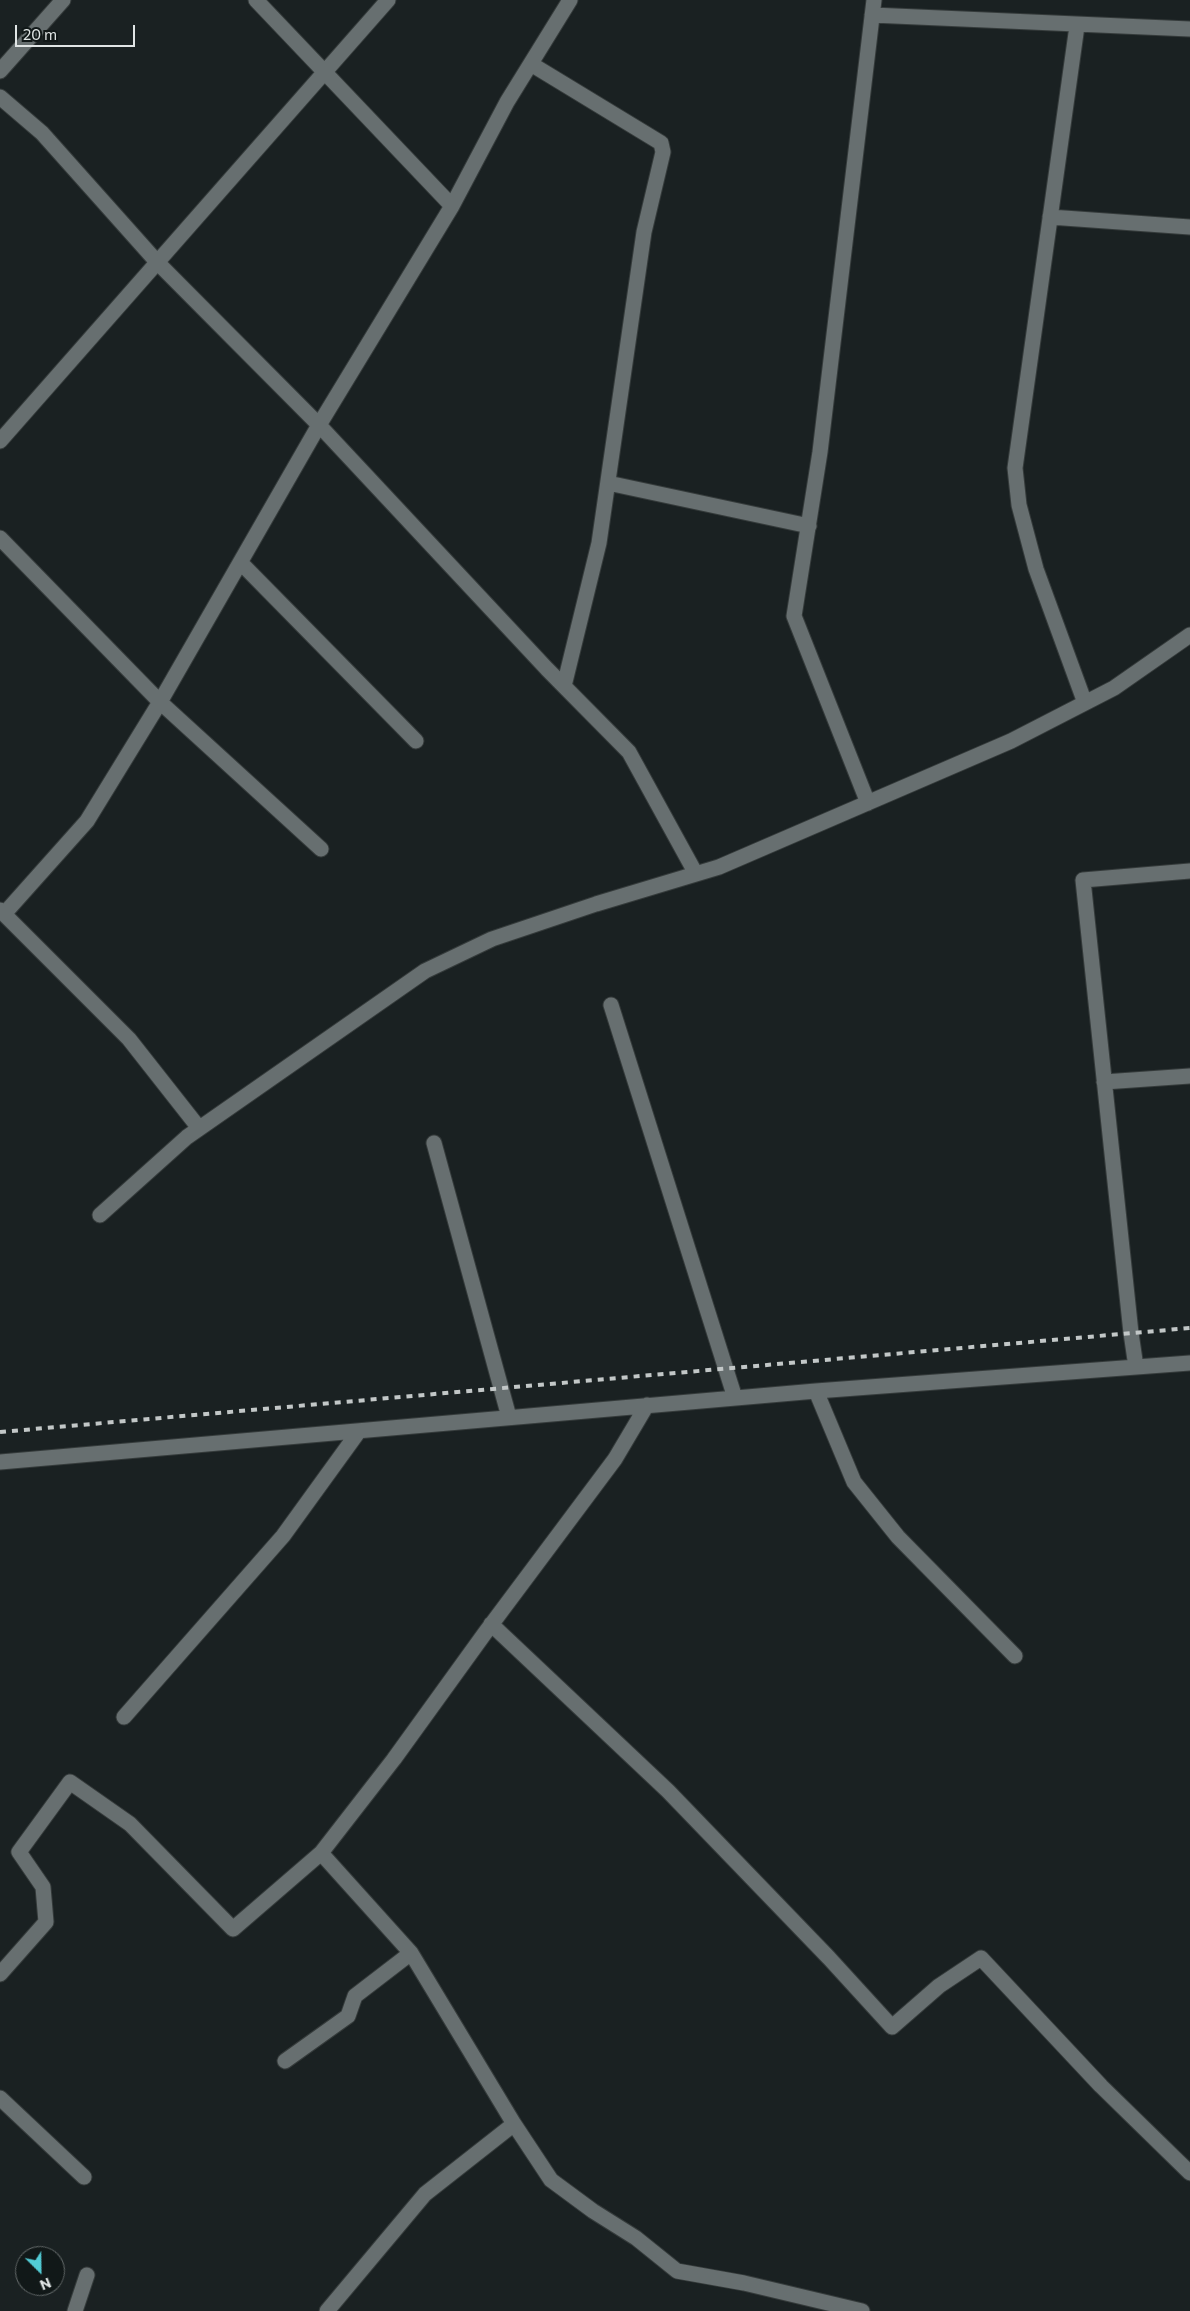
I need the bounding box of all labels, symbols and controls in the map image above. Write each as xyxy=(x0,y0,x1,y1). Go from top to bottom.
scale bar xyxy=(18,15,138,47)
text: 20 m xyxy=(23,25,57,43)
north arrow xyxy=(15,2246,65,2296)
text: N xyxy=(38,2274,54,2294)

